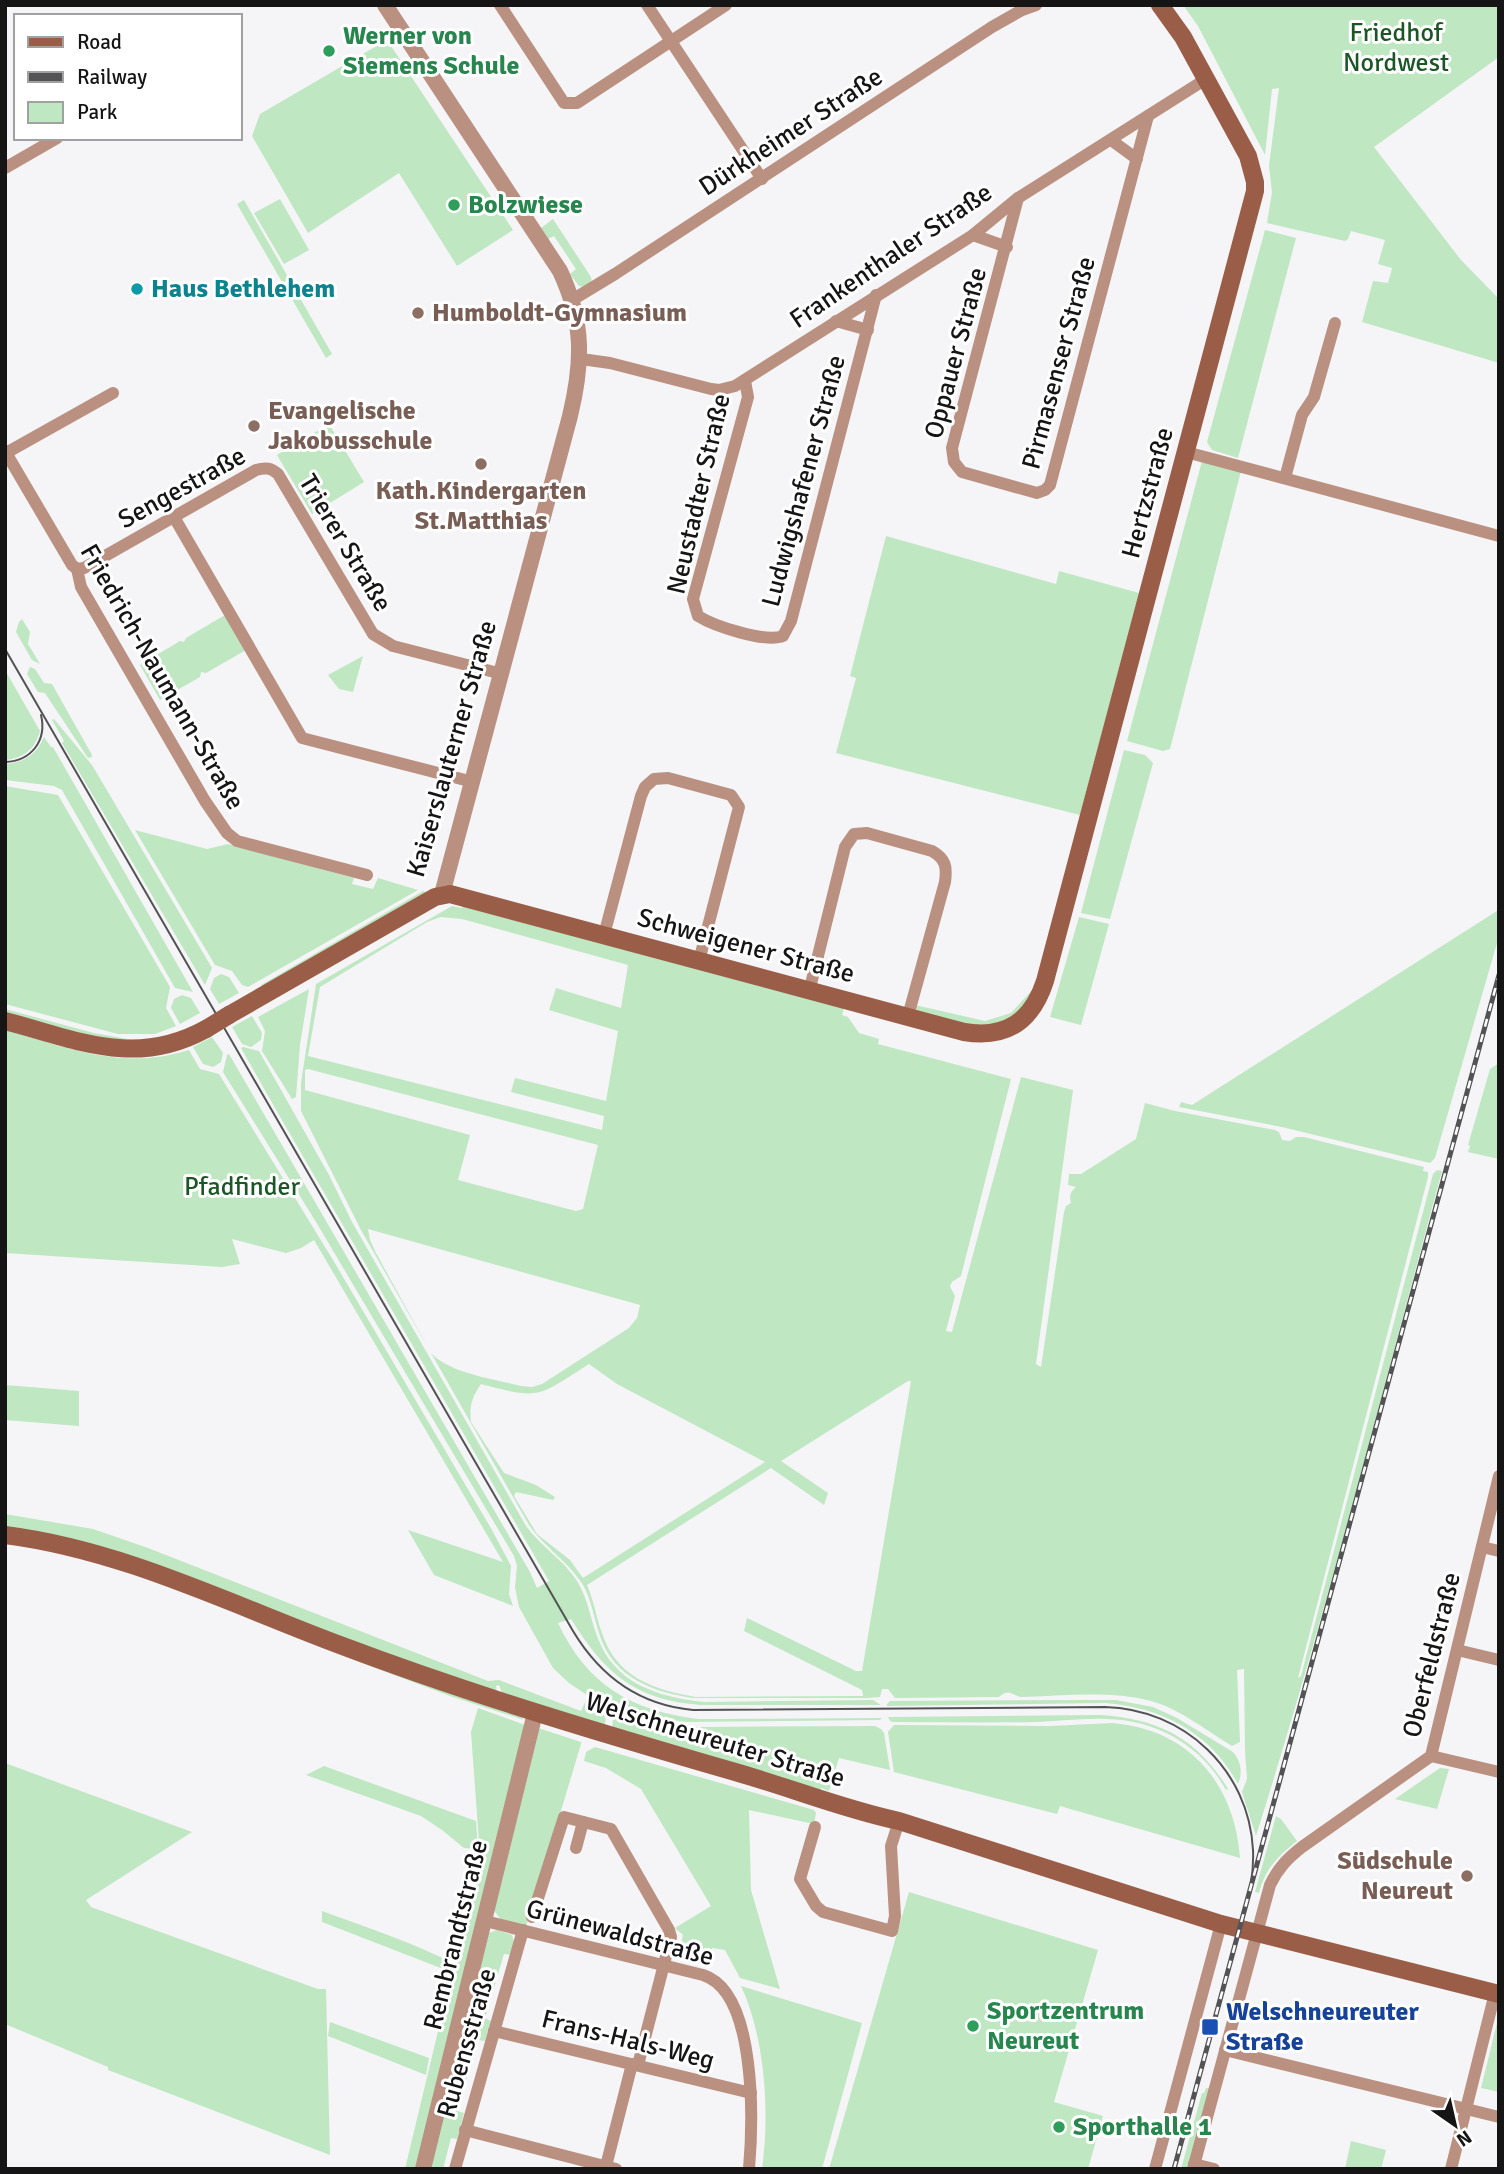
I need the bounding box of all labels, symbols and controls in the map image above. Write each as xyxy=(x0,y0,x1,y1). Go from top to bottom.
legend xyxy=(14,14,242,140)
park label: Friedhof Nordwest xyxy=(1343,17,1449,79)
place label: Werner von Siemens Schule xyxy=(343,20,520,82)
text: Road xyxy=(77,29,122,55)
marker: Werner von Siemens Schule xyxy=(321,43,337,59)
street label: Dürkheimer Straße xyxy=(693,61,889,203)
text: Railway xyxy=(77,64,147,90)
text: Park xyxy=(77,99,118,125)
street label: Frankenthaler Straße xyxy=(784,176,998,336)
place label: Bolzwiese xyxy=(468,189,583,221)
marker: Bolzwiese xyxy=(446,197,462,213)
street label: Pirmasenser Straße xyxy=(1015,253,1103,473)
street label: Oppauer Straße xyxy=(918,264,994,442)
place label: Haus Bethlehem xyxy=(151,273,335,305)
marker: Haus Bethlehem xyxy=(129,281,145,297)
place label: Humboldt-Gymnasium xyxy=(432,297,687,329)
marker: Humboldt-Gymnasium xyxy=(410,305,426,321)
street label: Ludwigshafener Straße xyxy=(755,352,853,610)
street label: Neustadter Straße xyxy=(660,391,738,597)
place label: Evangelische Jakobusschule xyxy=(268,395,433,457)
marker: Evangelische Jakobusschule xyxy=(246,418,262,434)
street label: Hertzstraße xyxy=(1115,424,1181,562)
street label: Sengestraße xyxy=(113,440,251,536)
marker: Kath.Kindergarten St.Matthias xyxy=(473,456,489,472)
street label: Trierer Straße xyxy=(292,469,398,617)
place label: Kath.Kindergarten St.Matthias xyxy=(376,475,586,537)
street label: Friedrich-Naumann-Straße xyxy=(73,539,251,815)
street label: Kaiserslauterner Straße xyxy=(400,617,504,881)
street label: Schweigener Straße xyxy=(634,902,858,990)
park label: Pfadfinder xyxy=(184,1171,301,1203)
street label: Oberfeldstraße xyxy=(1396,1569,1468,1741)
street label: Welschneureuter Straße xyxy=(581,1685,849,1795)
street label: Rembrandtstraße xyxy=(417,1837,495,2033)
place label: Südschule Neureut xyxy=(1337,1845,1453,1907)
marker: Südschule Neureut xyxy=(1459,1868,1475,1884)
street label: Grünewaldstraße xyxy=(523,1893,717,1973)
street label: Rubensstraße xyxy=(430,1965,504,2121)
place label: Sportzentrum Neureut xyxy=(987,1995,1144,2057)
place label: Welschneureuter Straße xyxy=(1226,1996,1420,2058)
street label: Frans-Hals-Weg xyxy=(538,2003,718,2077)
marker: Welschneureuter Straße xyxy=(1200,2017,1220,2037)
marker: Sportzentrum Neureut xyxy=(965,2018,981,2034)
north arrow xyxy=(1420,2090,1490,2160)
place label: Sporthalle 1 xyxy=(1073,2111,1212,2143)
marker: Sporthalle 1 xyxy=(1051,2119,1067,2135)
text: N xyxy=(1452,2125,1476,2152)

